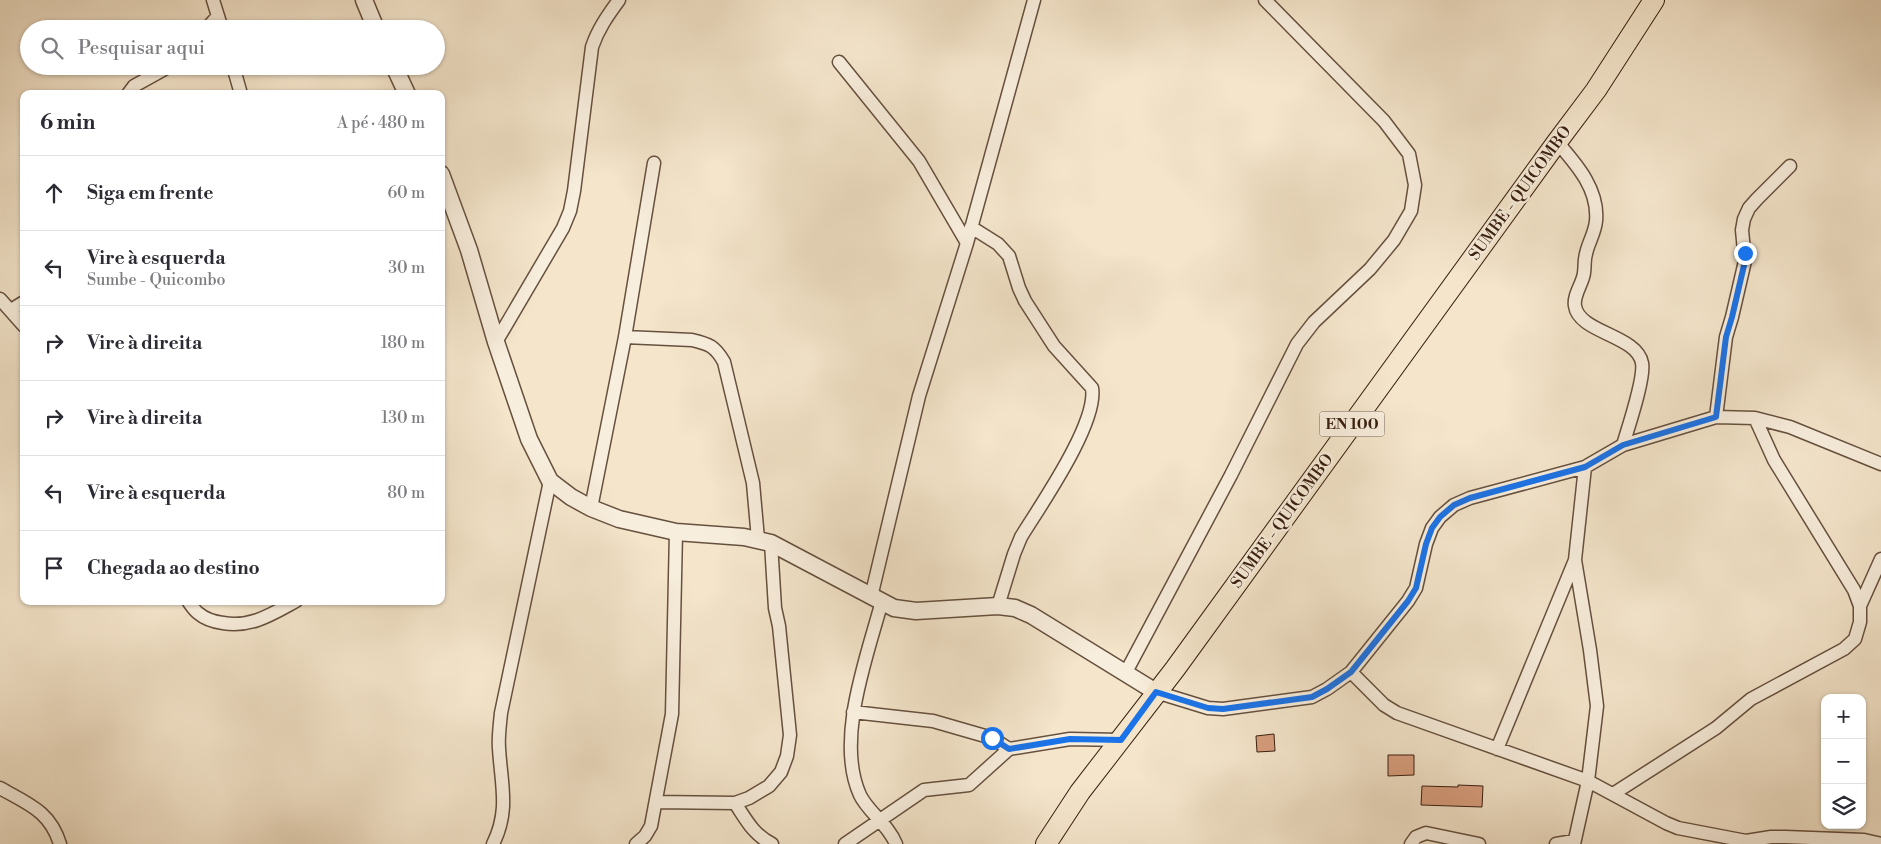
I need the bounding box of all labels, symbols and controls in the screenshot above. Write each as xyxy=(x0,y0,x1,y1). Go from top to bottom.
search box xyxy=(20,20,445,75)
icon: search xyxy=(38,34,66,62)
text: Pesquisar aqui xyxy=(78,36,205,60)
text: 6 min xyxy=(40,110,95,136)
text: A pé · 480 m xyxy=(337,113,425,133)
street label: SUMBE - QUICOMBO xyxy=(1464,122,1576,264)
icon: ahead xyxy=(40,179,68,207)
text: Siga em frente xyxy=(87,181,214,205)
text: 60 m xyxy=(387,183,425,203)
route end xyxy=(1734,242,1757,265)
text: Vire à esquerda xyxy=(87,246,226,270)
icon: left xyxy=(40,254,68,282)
text: 30 m xyxy=(388,258,425,278)
text: Sumbe - Quicombo xyxy=(87,270,226,290)
icon: right xyxy=(40,329,68,357)
text: Vire à direita xyxy=(87,331,202,355)
text: 180 m xyxy=(381,333,425,353)
icon: right xyxy=(40,404,68,432)
text: Vire à direita xyxy=(87,406,202,430)
text: 130 m xyxy=(381,408,425,428)
road number: EN 100 xyxy=(1320,412,1384,436)
street label: SUMBE - QUICOMBO xyxy=(1226,450,1338,592)
icon: left xyxy=(40,479,68,507)
text: Vire à esquerda xyxy=(87,481,226,505)
text: 80 m xyxy=(387,483,425,503)
icon: arrive xyxy=(40,554,68,582)
text: Chegada ao destino xyxy=(87,556,260,580)
map controls xyxy=(1821,694,1866,829)
button: + xyxy=(1821,694,1866,739)
route start xyxy=(981,727,1004,750)
button: − xyxy=(1821,739,1866,784)
button: layers xyxy=(1821,784,1866,829)

